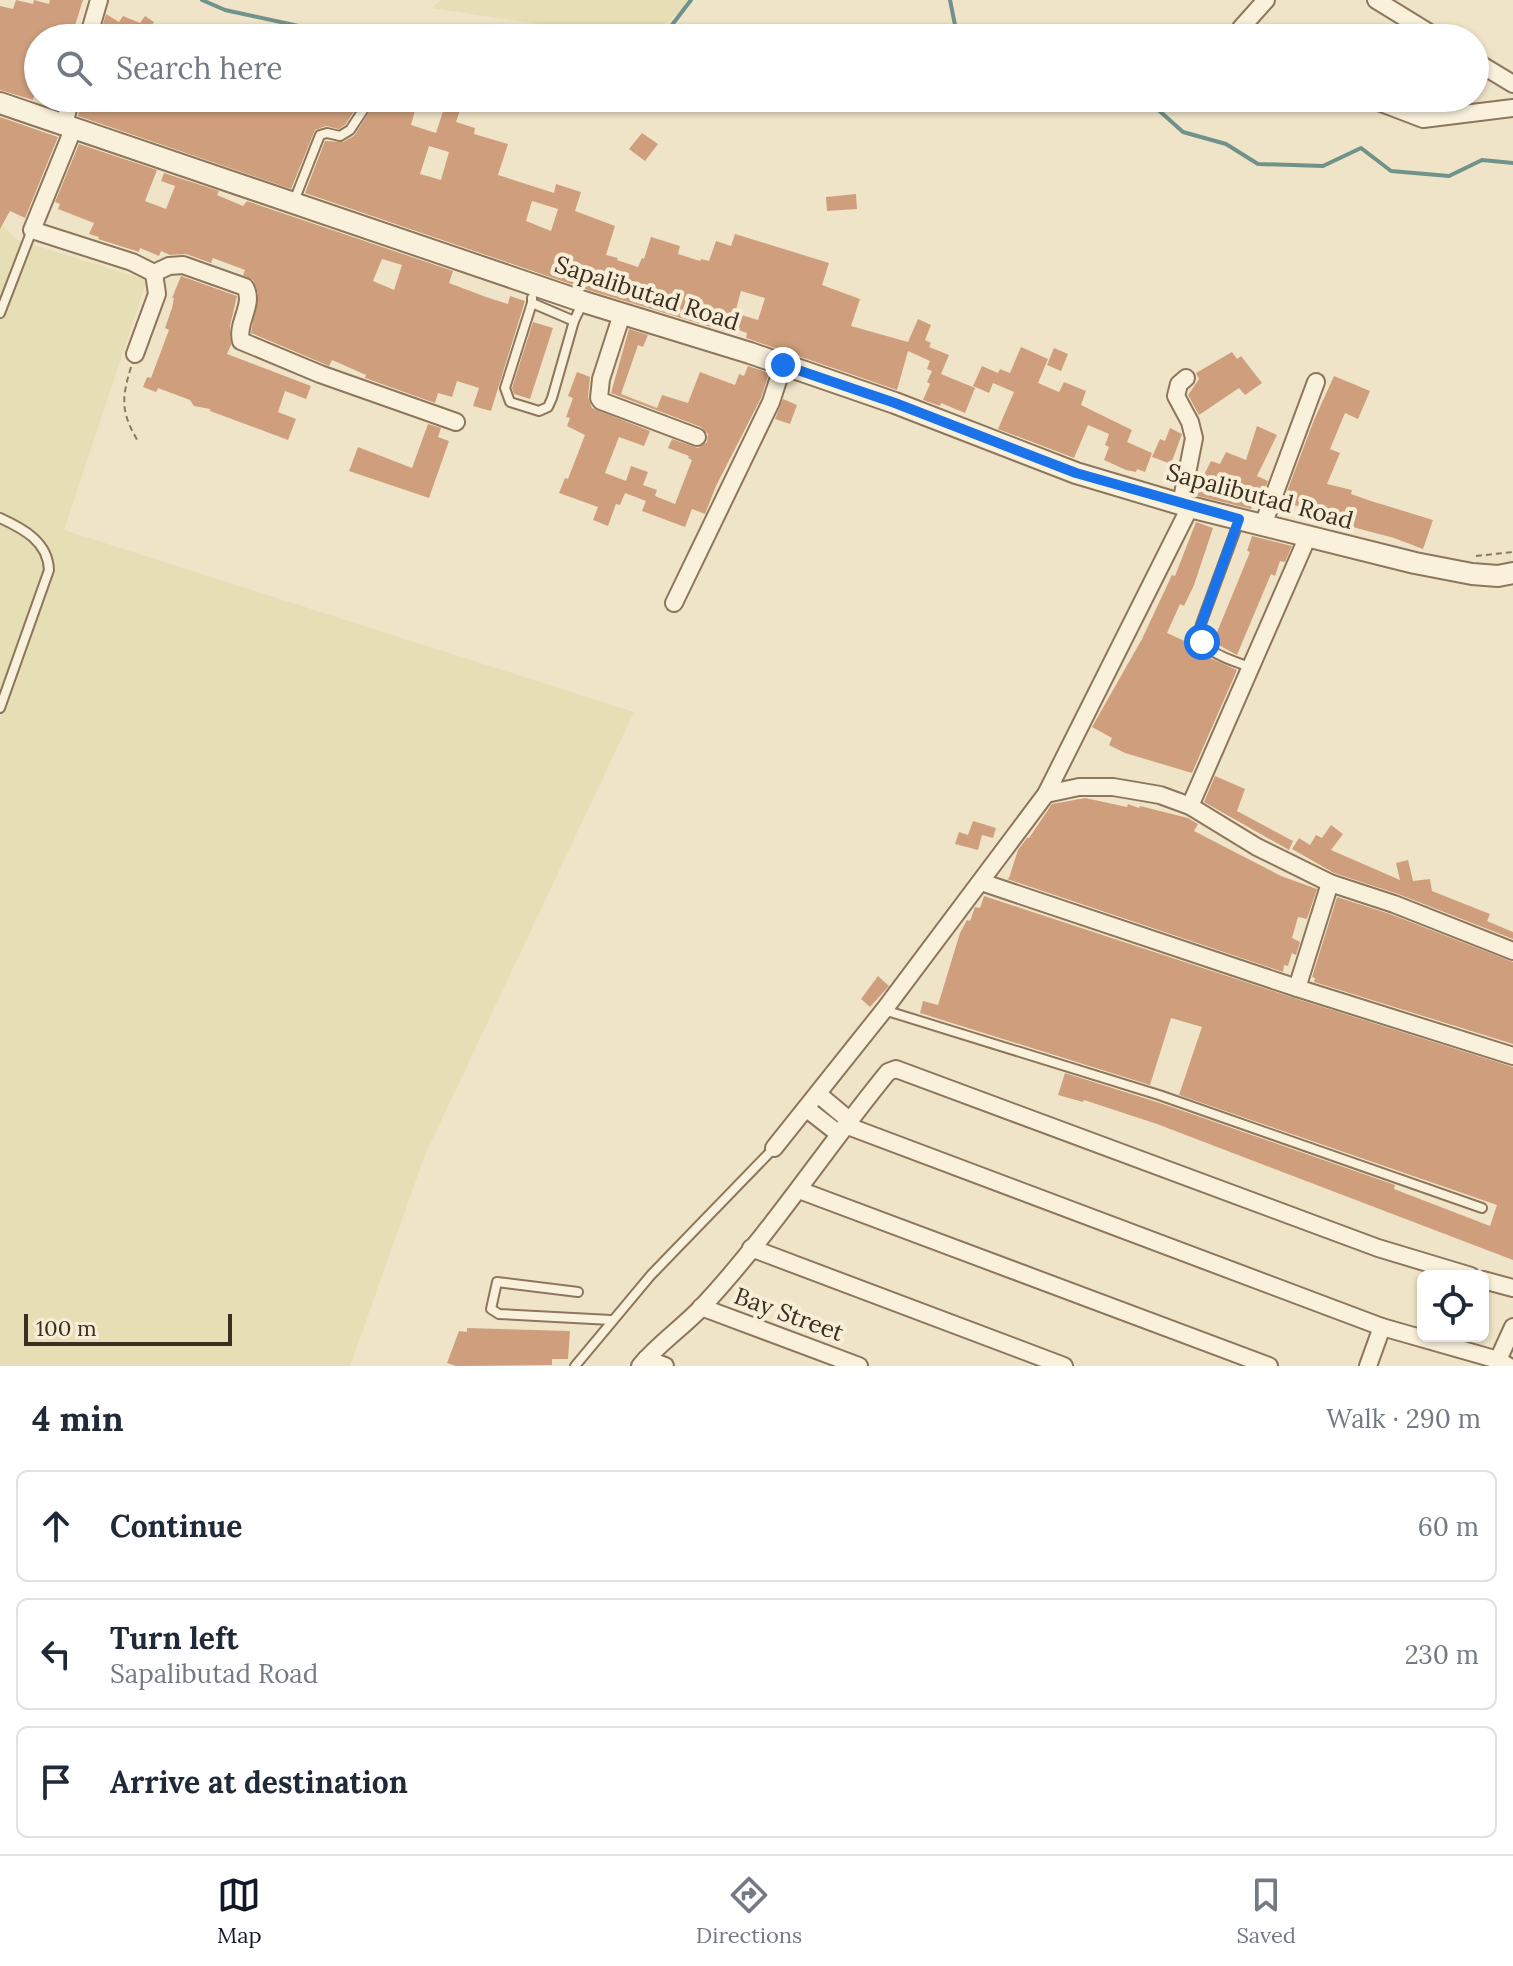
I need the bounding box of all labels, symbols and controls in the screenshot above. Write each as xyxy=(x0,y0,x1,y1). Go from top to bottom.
search box xyxy=(24,24,1489,112)
icon: search xyxy=(52,46,96,90)
text: Search here xyxy=(116,49,283,87)
street label: Sapalibutad Road xyxy=(551,249,743,337)
route end xyxy=(765,347,801,383)
street label: Sapalibutad Road xyxy=(1163,456,1357,536)
route start xyxy=(1184,624,1220,660)
map controls xyxy=(1417,1270,1489,1342)
button: locate xyxy=(1417,1270,1489,1342)
street label: Bay Street xyxy=(730,1280,849,1348)
scale bar xyxy=(24,1310,232,1346)
text: 100 m xyxy=(36,1314,97,1342)
text: 4 min xyxy=(32,1397,124,1440)
text: Walk · 290 m xyxy=(1326,1402,1481,1435)
icon: ahead xyxy=(34,1504,78,1548)
text: Continue xyxy=(110,1507,242,1545)
text: 60 m xyxy=(1418,1510,1479,1543)
text: Turn left xyxy=(110,1619,238,1657)
icon: left xyxy=(34,1632,78,1676)
text: 230 m xyxy=(1405,1638,1479,1671)
text: Sapalibutad Road xyxy=(110,1657,318,1690)
icon: arrive xyxy=(34,1760,78,1804)
text: Arrive at destination xyxy=(110,1763,408,1801)
tab: Map xyxy=(217,1873,262,1949)
tab: Directions xyxy=(696,1873,802,1949)
tab: Saved xyxy=(1236,1873,1296,1949)

